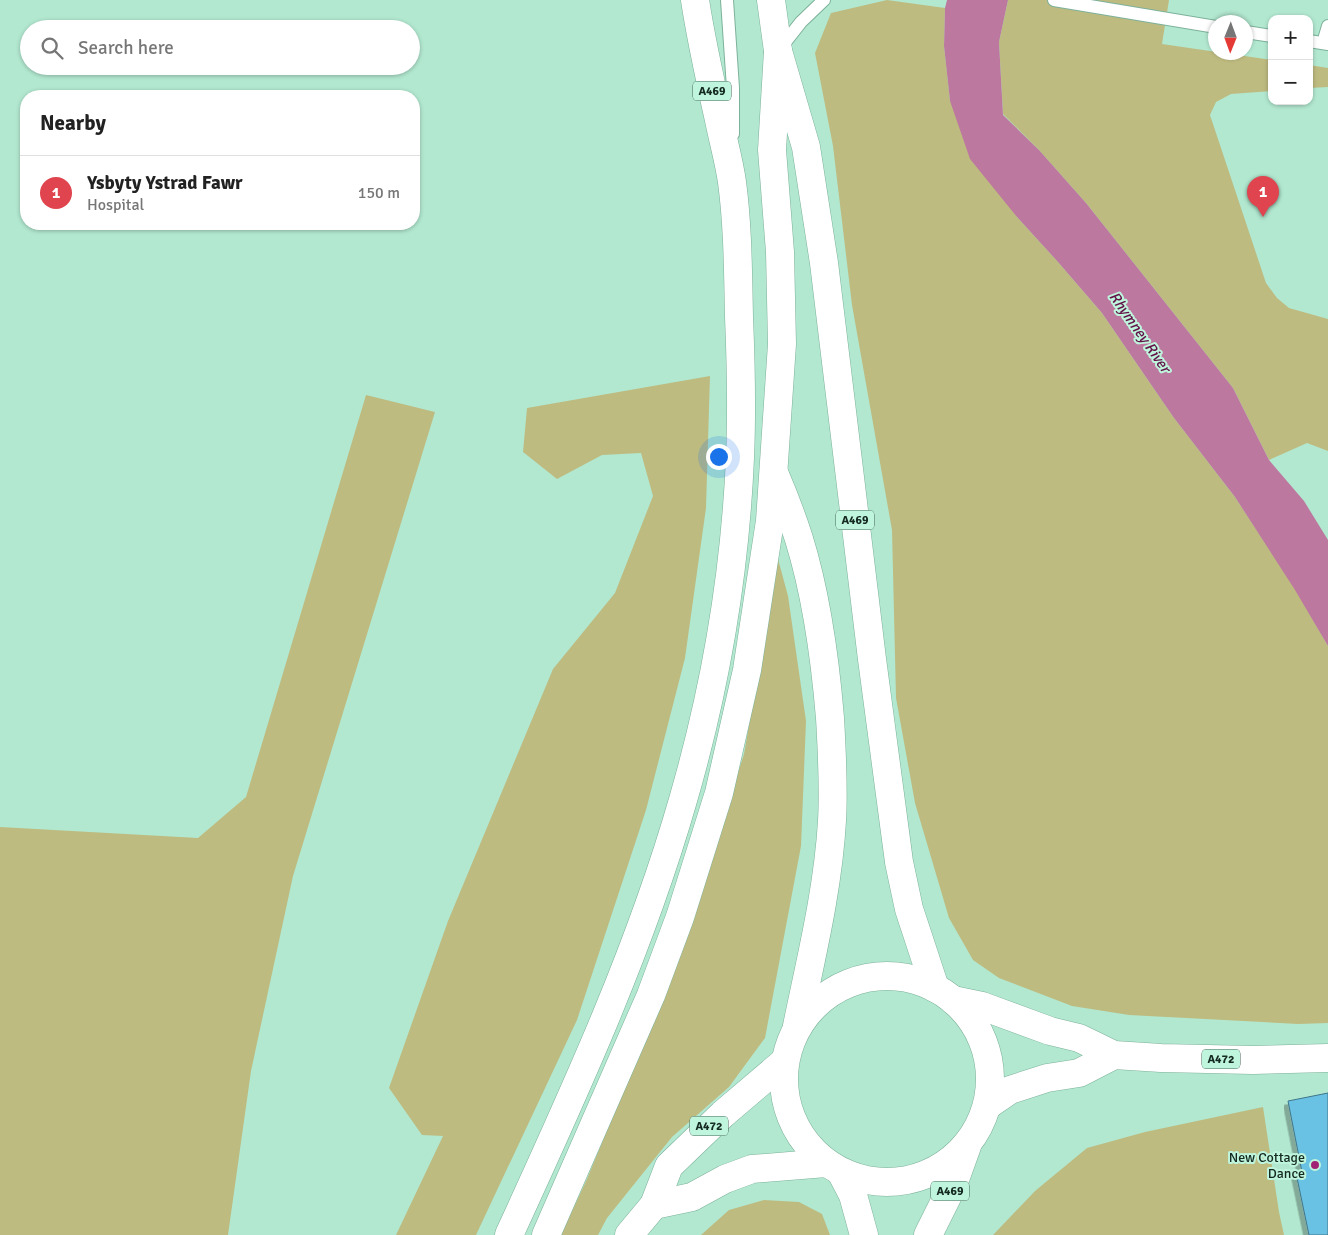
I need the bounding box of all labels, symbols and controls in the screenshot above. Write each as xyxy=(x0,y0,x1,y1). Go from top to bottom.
north arrow xyxy=(1208,15,1253,60)
map controls xyxy=(1268,15,1313,105)
button: + xyxy=(1268,15,1313,60)
search box xyxy=(20,20,420,75)
icon: search xyxy=(38,34,66,62)
text: Search here xyxy=(78,36,174,60)
button: − xyxy=(1268,60,1313,105)
road number: A469 xyxy=(693,82,731,100)
text: Nearby xyxy=(40,110,106,136)
text: Ysbyty Ystrad Fawr xyxy=(87,171,243,195)
pin: 1 xyxy=(1247,176,1279,217)
text: 1 xyxy=(52,183,60,203)
text: 150 m xyxy=(358,183,400,203)
text: Hospital xyxy=(87,195,144,215)
water label: Rhymney River xyxy=(1106,288,1176,378)
your location xyxy=(706,444,732,470)
road number: A469 xyxy=(836,510,874,530)
road number: A472 xyxy=(1202,1050,1240,1068)
road number: A472 xyxy=(690,1116,728,1136)
place label: New Cottage Dance xyxy=(1229,1149,1305,1182)
marker: New Cottage Dance xyxy=(1309,1159,1321,1171)
road number: A469 xyxy=(931,1182,969,1200)

